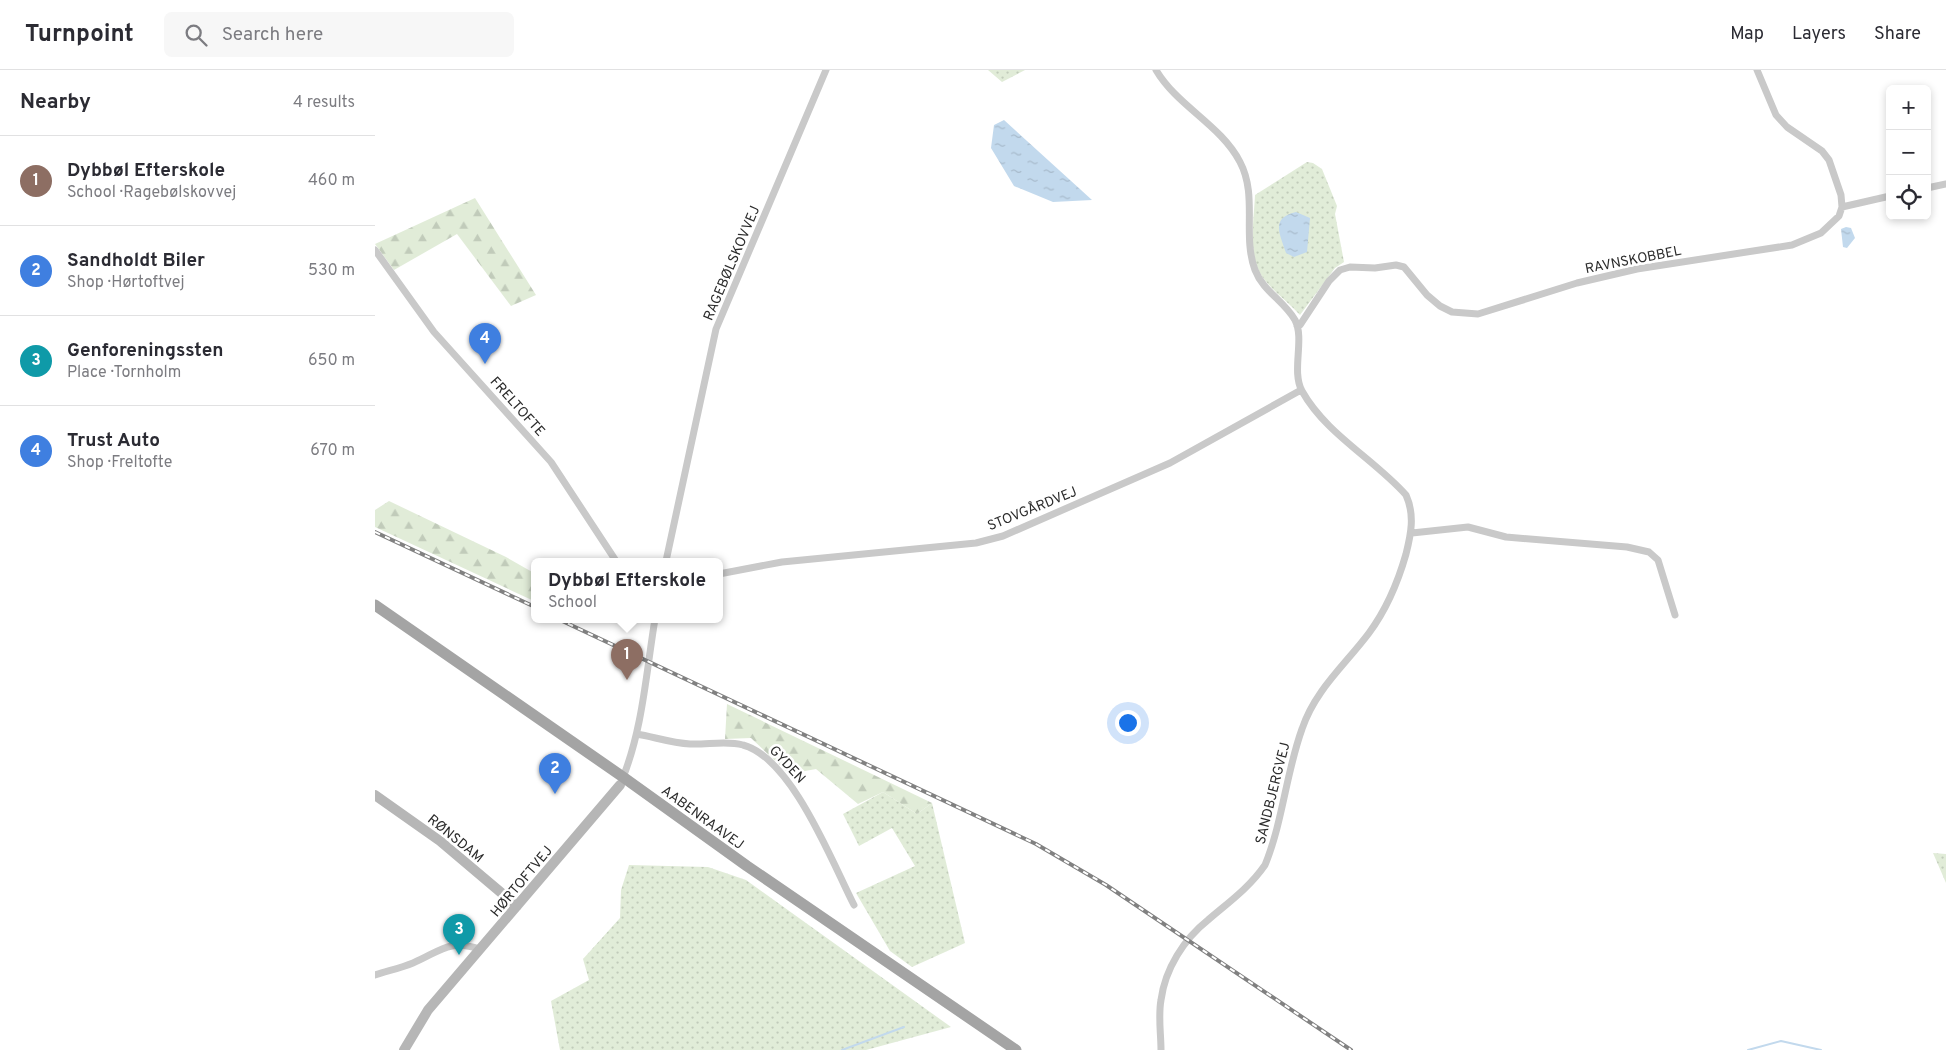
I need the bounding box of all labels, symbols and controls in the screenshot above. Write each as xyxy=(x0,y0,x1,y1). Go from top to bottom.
search box xyxy=(164,12,514,57)
text: Turnpoint xyxy=(25,20,134,50)
icon: search xyxy=(182,21,210,49)
text: Search here xyxy=(222,23,323,47)
text: Map xyxy=(1730,23,1764,46)
text: Layers xyxy=(1792,23,1846,46)
text: Share xyxy=(1874,23,1921,46)
map controls xyxy=(1886,85,1931,220)
button: + xyxy=(1886,85,1931,130)
text: Nearby xyxy=(20,89,91,116)
text: 4 results xyxy=(293,93,355,113)
button: − xyxy=(1886,130,1931,175)
text: Dybbøl Efterskole xyxy=(67,159,225,183)
text: 1 xyxy=(33,171,39,191)
text: 460 m xyxy=(308,171,355,191)
button: locate xyxy=(1886,175,1931,220)
text: School · Ragebølskovvej xyxy=(67,183,236,203)
street label: RAGEBØLSKOVVEJ xyxy=(701,204,764,324)
street label: RAVNSKOBBEL xyxy=(1584,243,1683,278)
text: Sandholdt Biler xyxy=(67,249,205,273)
text: 2 xyxy=(31,261,41,281)
text: 530 m xyxy=(308,261,355,281)
text: Shop · Hørtoftvej xyxy=(67,273,184,293)
pin: 4 xyxy=(469,323,501,364)
text: Genforeningssten xyxy=(67,339,224,363)
text: 3 xyxy=(31,351,41,371)
text: 650 m xyxy=(308,351,355,371)
text: Place · Tornholm xyxy=(67,363,181,383)
street label: FRELTOFTE xyxy=(486,374,548,440)
text: Trust Auto xyxy=(67,429,160,453)
text: 4 xyxy=(31,441,41,461)
text: 670 m xyxy=(310,441,355,461)
text: Shop · Freltofte xyxy=(67,453,172,473)
street label: STOVGÅRDVEJ xyxy=(985,484,1080,535)
popup xyxy=(531,558,723,623)
text: Dybbøl Efterskole xyxy=(548,569,706,593)
text: School xyxy=(548,593,597,613)
pin: 1 xyxy=(611,639,643,680)
your location xyxy=(1115,710,1141,736)
street label: SANDBJERGVEJ xyxy=(1253,741,1294,846)
street label: GYDEN xyxy=(765,743,809,787)
pin: 2 xyxy=(539,753,571,794)
street label: AABENRAAVEJ xyxy=(658,783,747,854)
street label: RØNSDAM xyxy=(424,811,486,867)
street label: HØRTOFTVEJ xyxy=(488,843,557,921)
pin: 3 xyxy=(443,914,475,955)

